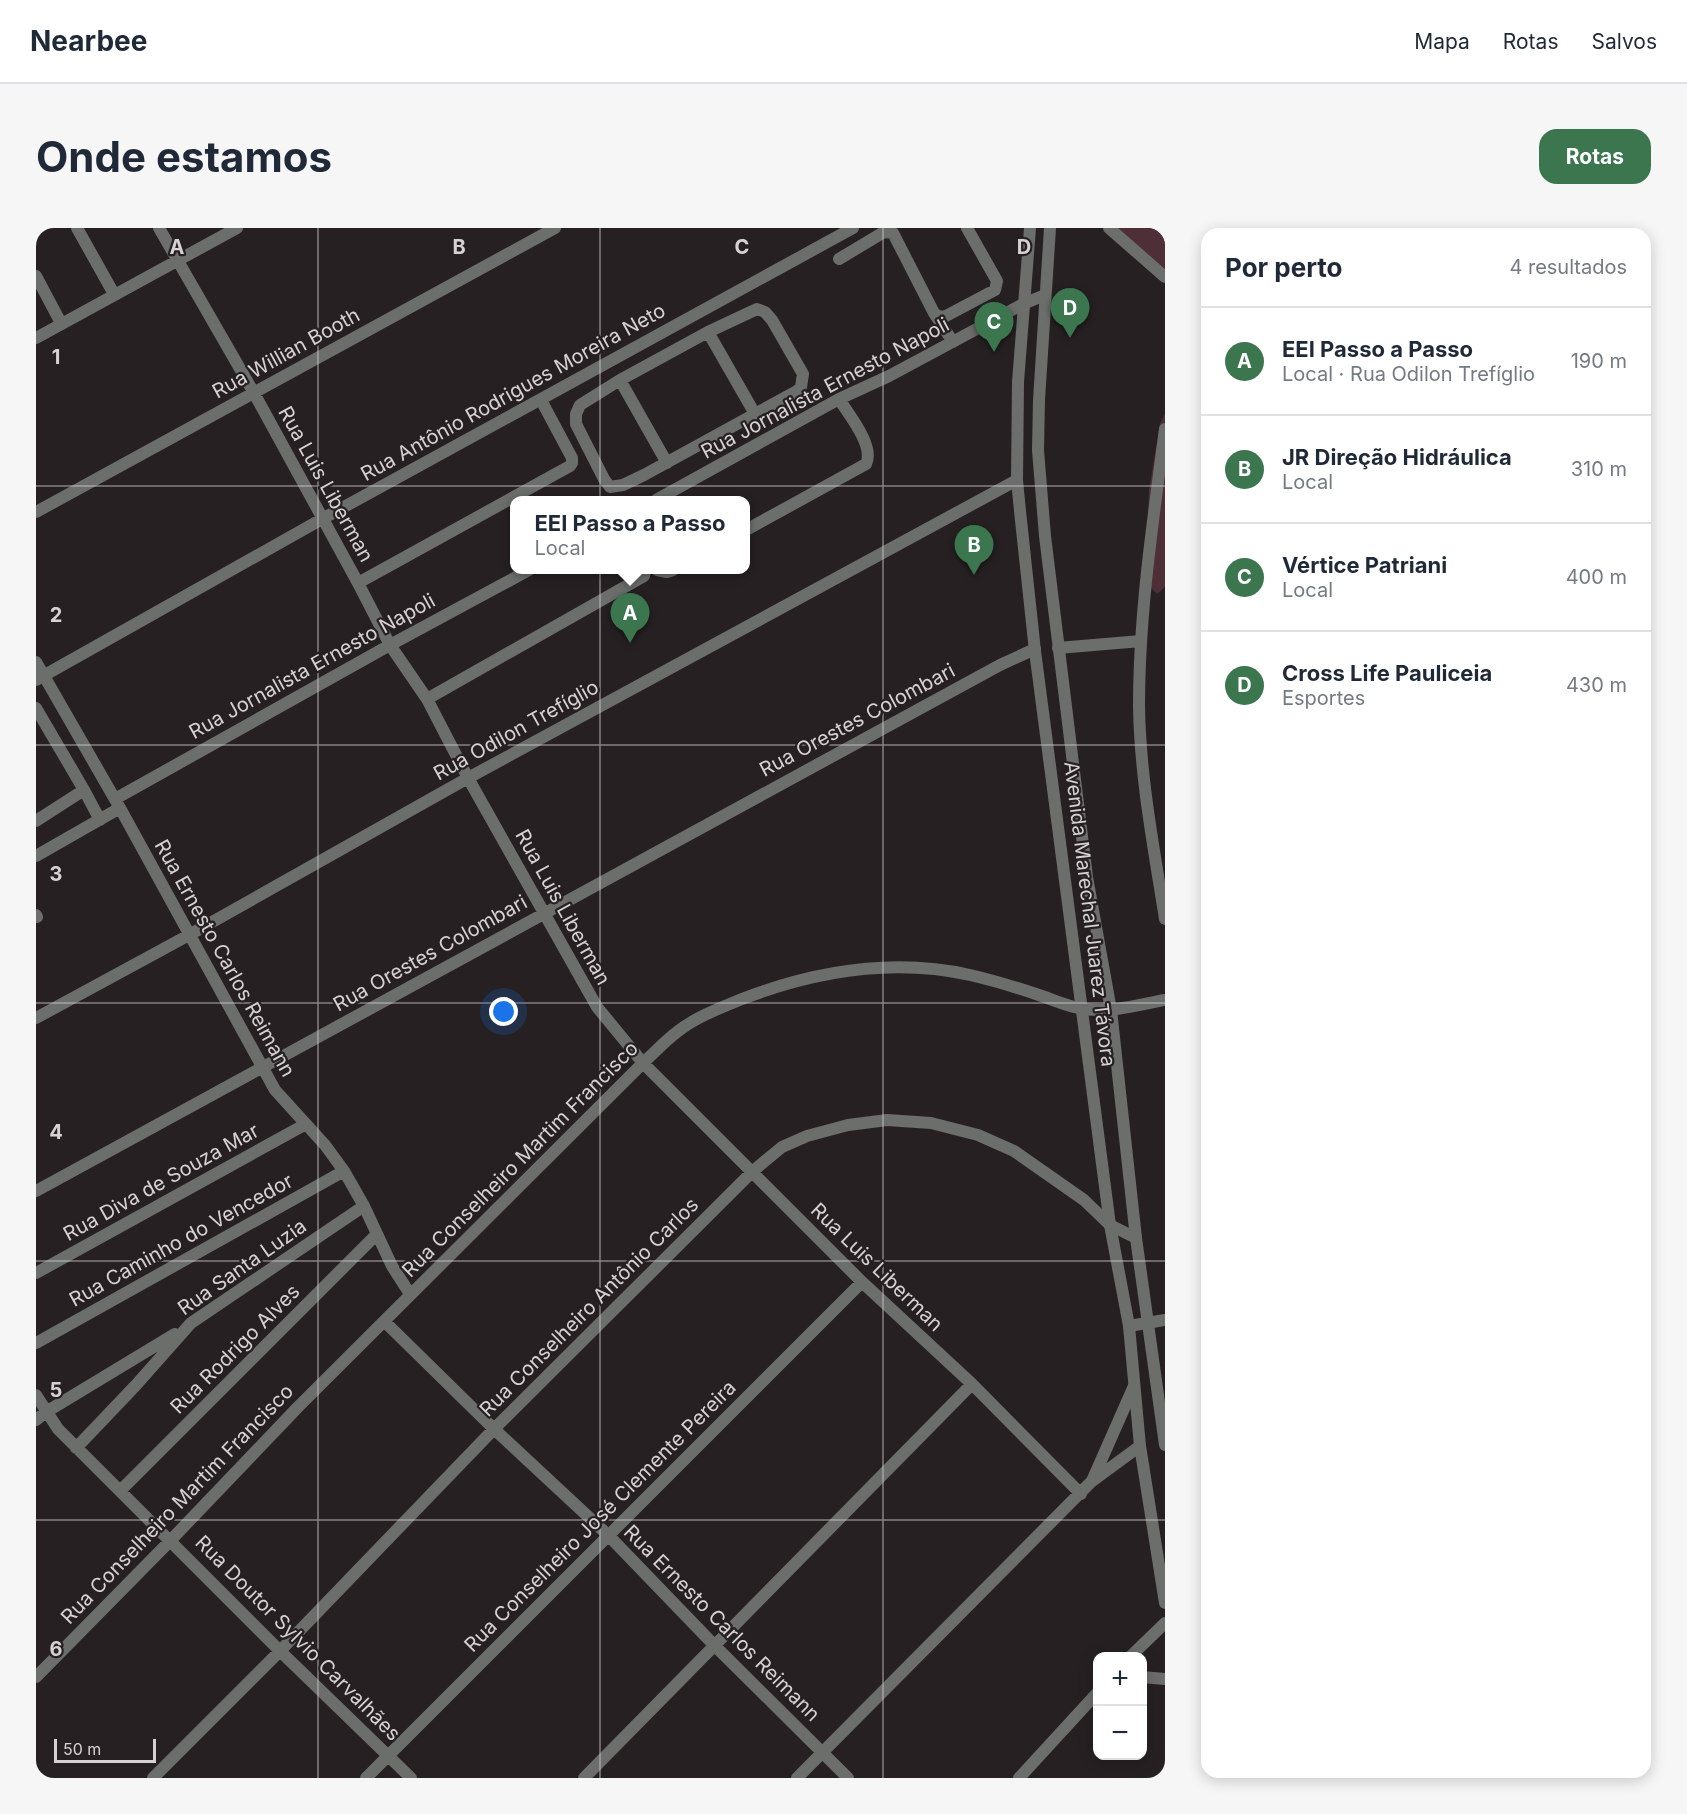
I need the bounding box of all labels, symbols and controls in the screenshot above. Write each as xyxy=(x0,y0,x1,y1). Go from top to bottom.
text: Nearbee xyxy=(30,24,147,58)
text: Mapa xyxy=(1414,29,1470,54)
text: Rotas xyxy=(1503,29,1558,54)
text: Salvos xyxy=(1591,29,1657,54)
button: Rotas xyxy=(1539,129,1651,184)
text: Onde estamos xyxy=(36,131,332,182)
text: A xyxy=(170,235,185,259)
text: B xyxy=(452,235,466,259)
text: C xyxy=(735,235,749,259)
text: D xyxy=(1017,235,1031,259)
text: Por perto xyxy=(1225,252,1343,283)
text: 4 resultados xyxy=(1509,255,1627,279)
pin: D xyxy=(1050,288,1090,338)
street label: Rua Antônio Rodrigues Moreira Neto xyxy=(357,298,669,486)
pin: C xyxy=(974,302,1014,352)
street label: Rua Willian Booth xyxy=(208,303,364,403)
street label: Rua Jornalista Ernesto Napoli xyxy=(697,312,953,464)
text: EEI Passo a Passo xyxy=(1282,336,1473,362)
text: 1 xyxy=(52,345,60,369)
text: A xyxy=(1237,349,1252,373)
text: 190 m xyxy=(1571,349,1627,373)
text: Local · Rua Odilon Trefíglio xyxy=(1282,362,1535,386)
street label: Rua Luis Liberman xyxy=(273,402,379,566)
text: JR Direção Hidráulica xyxy=(1282,444,1512,470)
text: B xyxy=(1238,457,1251,481)
text: 310 m xyxy=(1571,457,1627,481)
text: Local xyxy=(1282,470,1333,494)
popup xyxy=(510,496,750,574)
text: EEI Passo a Passo xyxy=(534,510,726,536)
pin: B xyxy=(954,526,994,575)
text: Local xyxy=(534,536,585,560)
text: Vértice Patriani xyxy=(1282,552,1447,578)
text: C xyxy=(1237,565,1252,589)
text: 400 m xyxy=(1566,565,1627,589)
text: Local xyxy=(1282,578,1333,602)
street label: Rua Jornalista Ernesto Napoli xyxy=(185,588,439,744)
pin: A xyxy=(610,594,650,643)
text: 2 xyxy=(50,603,62,627)
street label: Rua Orestes Colombari xyxy=(755,658,959,782)
text: Cross Life Pauliceia xyxy=(1282,660,1492,686)
text: D xyxy=(1237,673,1252,697)
text: 430 m xyxy=(1566,673,1627,697)
street label: Rua Odilon Trefíglio xyxy=(429,675,603,785)
text: Esportes xyxy=(1282,686,1365,710)
street label: Avenida Marechal Juarez Távora xyxy=(1059,760,1121,1068)
street label: Rua Luis Liberman xyxy=(510,825,616,989)
street label: Rua Ernesto Carlos Reimann xyxy=(150,835,300,1081)
text: 3 xyxy=(50,862,62,886)
street label: Rua Orestes Colombari xyxy=(329,890,531,1016)
your location xyxy=(489,997,518,1026)
street label: Rua Conselheiro Martim Francisco xyxy=(397,1036,643,1282)
street label: Rua Diva de Souza Mar xyxy=(59,1118,263,1246)
text: 4 xyxy=(49,1120,63,1144)
street label: Rua Caminho do Vencedor xyxy=(65,1168,297,1312)
street label: Rua Conselheiro Antônio Carlos xyxy=(475,1193,703,1421)
street label: Rua Luis Liberman xyxy=(806,1198,948,1336)
street label: Rua Santa Luzia xyxy=(173,1214,311,1320)
street label: Rua Rodrigo Alves xyxy=(165,1279,305,1419)
street label: Rua Conselheiro José Clemente Pereira xyxy=(459,1375,741,1657)
text: 5 xyxy=(50,1378,62,1402)
street label: Rua Conselheiro Martim Francisco xyxy=(56,1379,298,1629)
street label: Rua Ernesto Carlos Reimann xyxy=(619,1520,825,1726)
street label: Rua Doutor Sylvio Carvalhães xyxy=(190,1530,406,1746)
text: 6 xyxy=(50,1637,63,1661)
map controls xyxy=(1093,1652,1147,1760)
button: + xyxy=(1093,1652,1147,1706)
button: − xyxy=(1093,1706,1147,1760)
scale bar xyxy=(54,1736,156,1764)
text: 50 m xyxy=(63,1739,101,1759)

